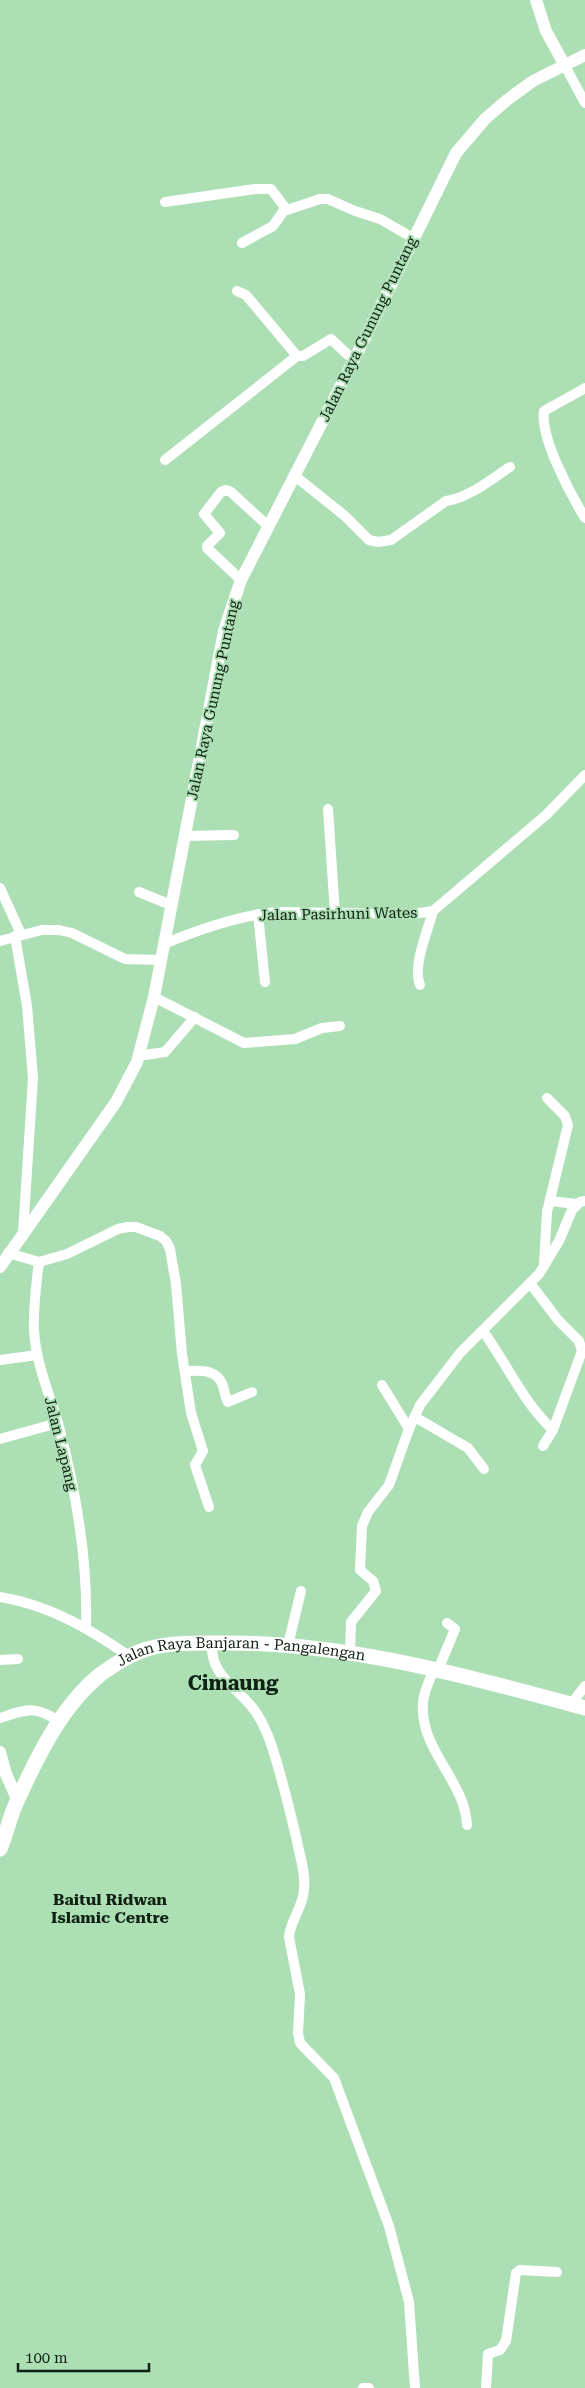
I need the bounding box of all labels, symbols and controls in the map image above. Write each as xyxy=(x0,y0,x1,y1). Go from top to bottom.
street label: Jalan Raya Gunung Puntang xyxy=(315,233,421,425)
street label: Jalan Raya Gunung Puntang xyxy=(183,598,243,802)
street label: Jalan Pasirhuni Wates xyxy=(259,904,417,924)
street label: Jalan Lapang xyxy=(41,1395,81,1493)
street label: Jalan Raya Banjaran - Pangalengan xyxy=(113,1634,367,1670)
district label: Cimaung xyxy=(188,1671,279,1695)
district label: Baitul Ridwan Islamic Centre xyxy=(51,1890,169,1927)
scale bar xyxy=(18,2340,149,2372)
text: 100 m xyxy=(25,2349,68,2367)

